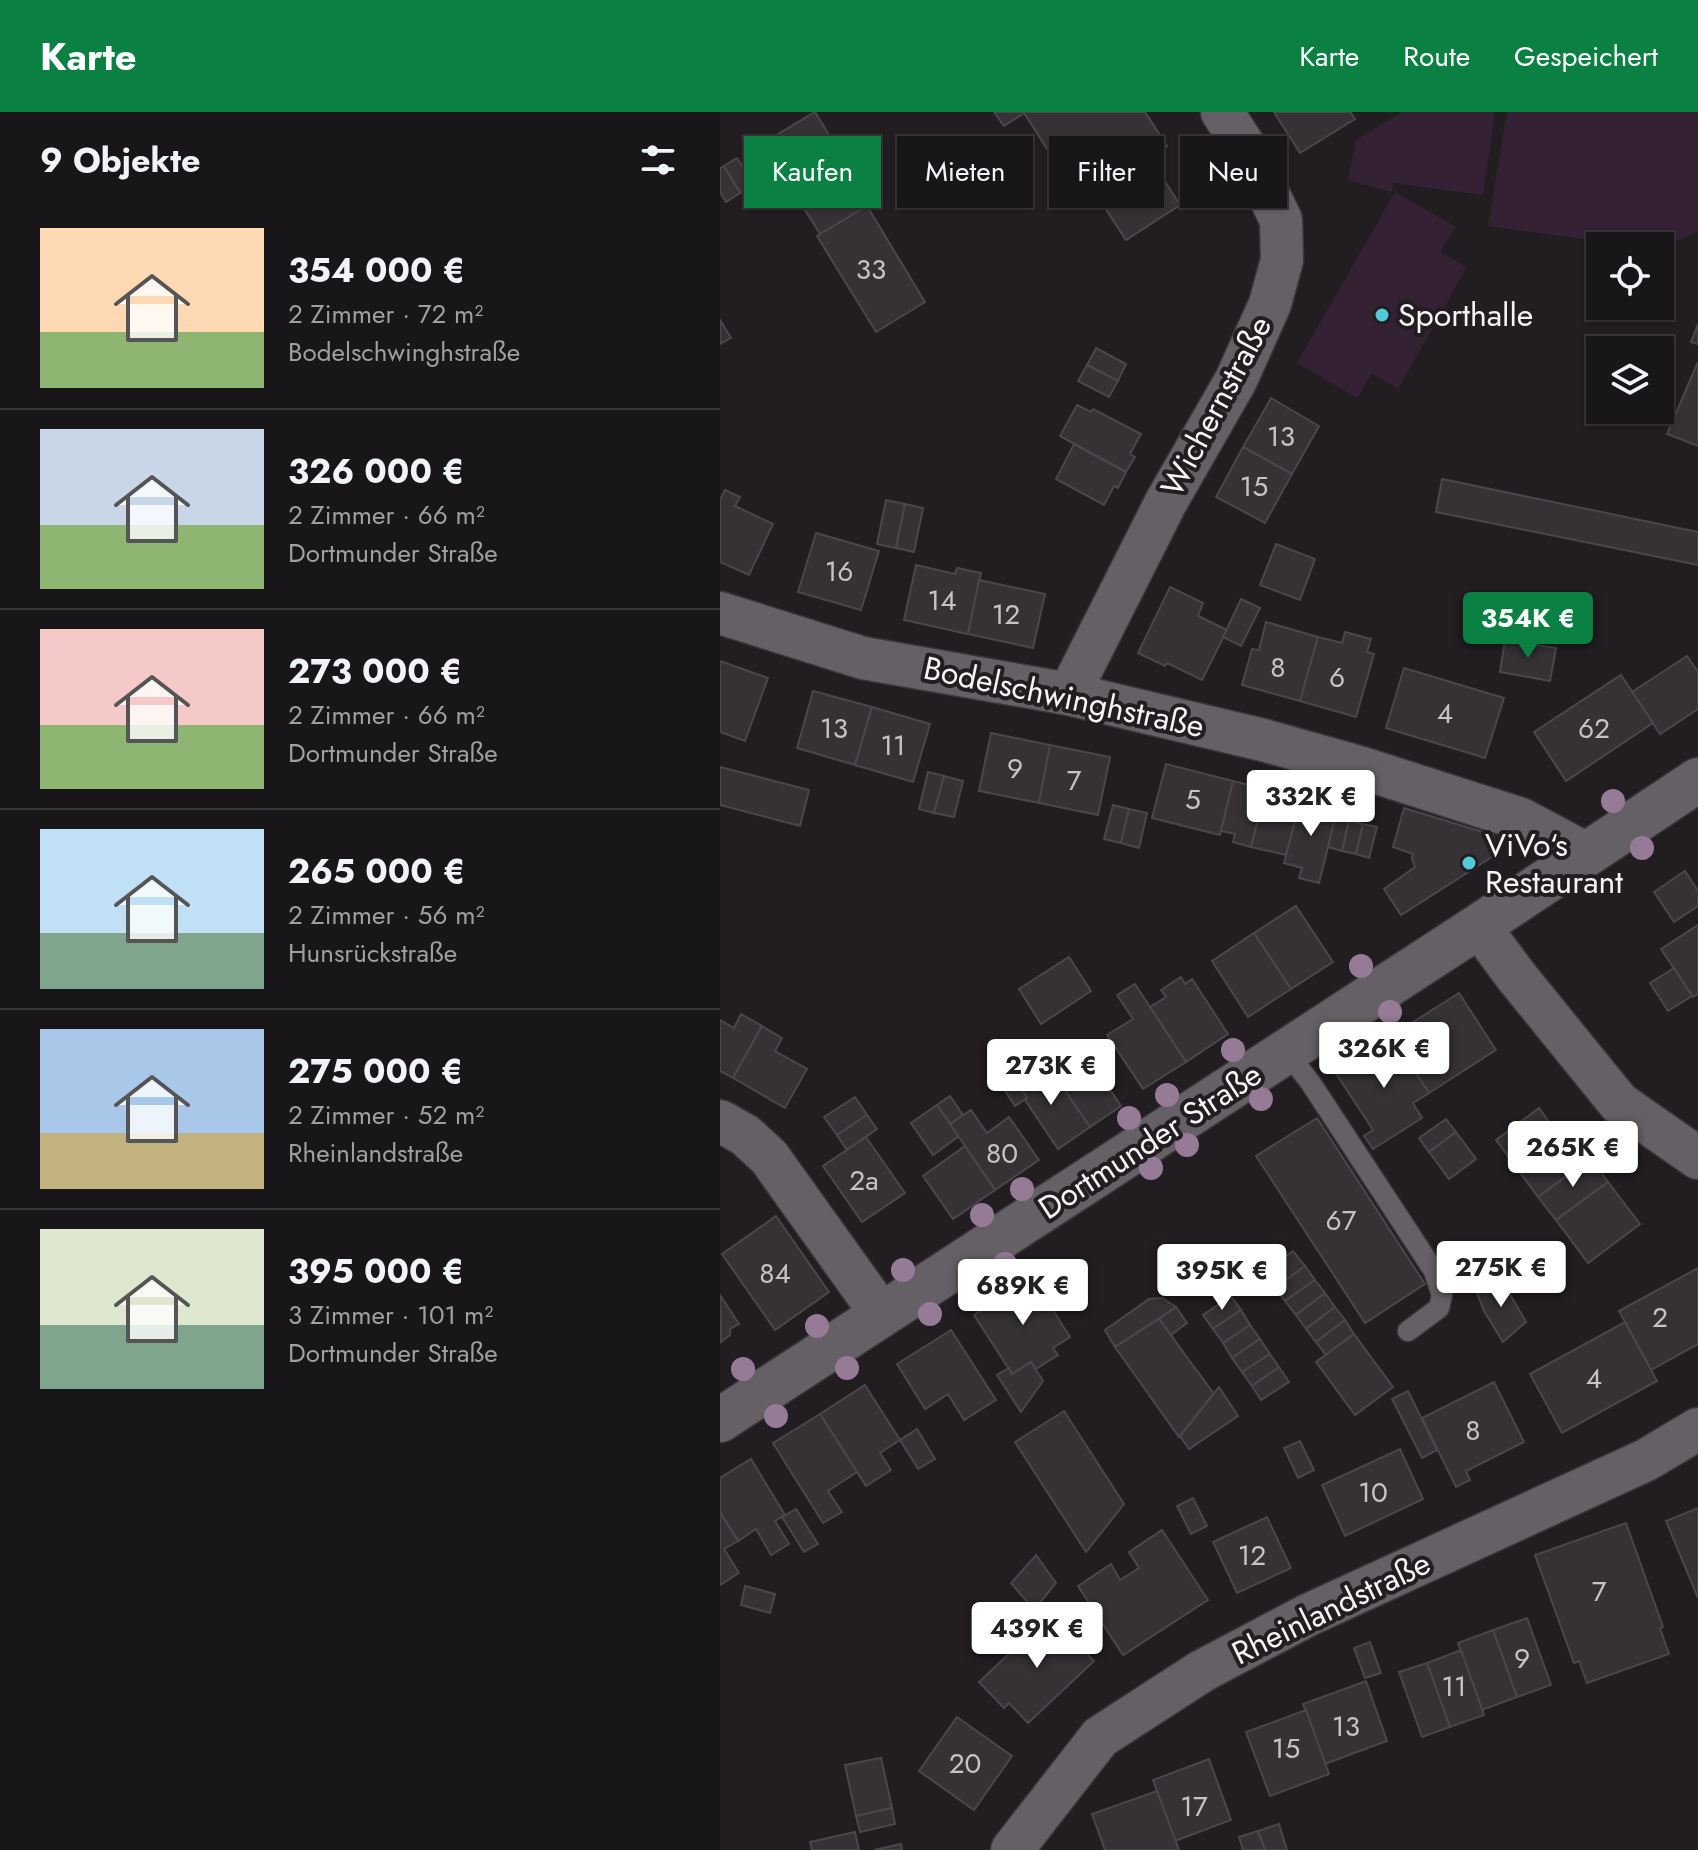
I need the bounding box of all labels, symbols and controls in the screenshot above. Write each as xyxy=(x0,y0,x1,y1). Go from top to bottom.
text: Karte xyxy=(40,29,137,84)
text: Karte xyxy=(1299,36,1359,77)
text: Route xyxy=(1403,36,1470,77)
text: Gespeichert xyxy=(1514,36,1658,77)
text: 9 Objekte xyxy=(40,136,200,185)
chip: Kaufen xyxy=(744,136,881,208)
chip: Mieten xyxy=(897,136,1033,208)
chip: Filter xyxy=(1049,136,1164,208)
chip: Neu xyxy=(1180,136,1287,208)
icon: filters xyxy=(636,138,680,182)
map controls xyxy=(1586,232,1674,424)
button: locate xyxy=(1586,232,1674,320)
text: 354 000 € xyxy=(288,246,465,295)
house number: 33 xyxy=(856,249,886,290)
icon: home xyxy=(104,260,200,356)
place label: Sporthalle xyxy=(1398,292,1533,338)
text: 2 Zimmer · 72 m² xyxy=(288,295,483,333)
marker: Sporthalle xyxy=(1373,306,1391,324)
street label: Wichernstraße xyxy=(1149,308,1283,504)
text: Bodelschwinghstraße xyxy=(288,333,520,371)
button: layers xyxy=(1586,336,1674,424)
house number: 13 xyxy=(1267,416,1295,457)
text: 326 000 € xyxy=(288,447,464,496)
icon: home xyxy=(104,461,200,557)
house number: 15 xyxy=(1240,466,1268,507)
text: 2 Zimmer · 66 m² xyxy=(288,496,485,534)
text: Dortmunder Straße xyxy=(288,534,498,572)
house number: 16 xyxy=(825,551,853,592)
house number: 14 xyxy=(928,580,956,621)
pin: 354K € xyxy=(1463,592,1593,660)
house number: 12 xyxy=(992,594,1020,635)
text: 354K € xyxy=(1481,599,1575,637)
street label: Bodelschwinghstraße xyxy=(920,645,1208,749)
text: 273 000 € xyxy=(288,647,462,696)
house number: 8 xyxy=(1270,647,1286,688)
house number: 6 xyxy=(1329,657,1345,698)
icon: home xyxy=(104,661,200,757)
house number: 4 xyxy=(1437,693,1453,734)
text: 2 Zimmer · 66 m² xyxy=(288,696,485,734)
house number: 13 xyxy=(820,708,848,749)
house number: 62 xyxy=(1578,708,1610,749)
house number: 11 xyxy=(880,725,906,766)
text: Dortmunder Straße xyxy=(288,734,498,772)
house number: 9 xyxy=(1007,748,1023,789)
house number: 7 xyxy=(1067,760,1082,801)
pin: 332K € xyxy=(1246,770,1376,838)
text: 332K € xyxy=(1265,777,1357,815)
house number: 5 xyxy=(1185,779,1201,820)
place label: ViVo‘s Restaurant xyxy=(1485,822,1623,905)
text: 265 000 € xyxy=(288,847,465,896)
marker: ViVo‘s Restaurant xyxy=(1460,854,1478,872)
icon: home xyxy=(104,861,200,957)
text: 2 Zimmer · 56 m² xyxy=(288,896,485,934)
text: Hunsrückstraße xyxy=(288,934,457,972)
pin: 326K € xyxy=(1319,1022,1449,1090)
text: 326K € xyxy=(1337,1029,1431,1067)
pin: 273K € xyxy=(986,1039,1116,1107)
text: 273K € xyxy=(1005,1046,1097,1084)
text: 275 000 € xyxy=(288,1047,463,1096)
street label: Dortmunder Straße xyxy=(1029,1051,1271,1231)
icon: home xyxy=(104,1061,200,1157)
text: 2 Zimmer · 52 m² xyxy=(288,1096,484,1134)
pin: 265K € xyxy=(1508,1121,1638,1189)
text: 265K € xyxy=(1526,1128,1620,1166)
house number: 80 xyxy=(986,1133,1018,1174)
text: Rheinlandstraße xyxy=(288,1134,463,1172)
house number: 2a xyxy=(849,1160,879,1201)
house number: 67 xyxy=(1326,1200,1357,1241)
pin: 275K € xyxy=(1436,1241,1566,1309)
pin: 395K € xyxy=(1157,1244,1287,1312)
text: 395 000 € xyxy=(288,1247,464,1296)
text: 275K € xyxy=(1455,1248,1547,1286)
text: 395K € xyxy=(1175,1251,1269,1289)
house number: 84 xyxy=(759,1253,791,1294)
pin: 689K € xyxy=(958,1259,1088,1327)
icon: home xyxy=(104,1261,200,1357)
text: 689K € xyxy=(976,1266,1070,1304)
text: 3 Zimmer · 101 m² xyxy=(288,1296,493,1334)
house number: 2 xyxy=(1652,1297,1668,1338)
text: Dortmunder Straße xyxy=(288,1334,498,1372)
house number: 4 xyxy=(1586,1358,1602,1399)
house number: 8 xyxy=(1465,1410,1481,1451)
house number: 10 xyxy=(1358,1472,1388,1513)
house number: 12 xyxy=(1238,1535,1266,1576)
street label: Rheinlandstraße xyxy=(1224,1540,1438,1676)
house number: 7 xyxy=(1592,1571,1607,1612)
pin: 439K € xyxy=(972,1602,1102,1670)
text: 439K € xyxy=(990,1609,1084,1647)
house number: 9 xyxy=(1514,1638,1530,1679)
house number: 11 xyxy=(1441,1666,1467,1707)
house number: 13 xyxy=(1332,1706,1360,1747)
house number: 15 xyxy=(1272,1728,1300,1769)
house number: 20 xyxy=(949,1743,981,1784)
house number: 17 xyxy=(1180,1786,1208,1827)

